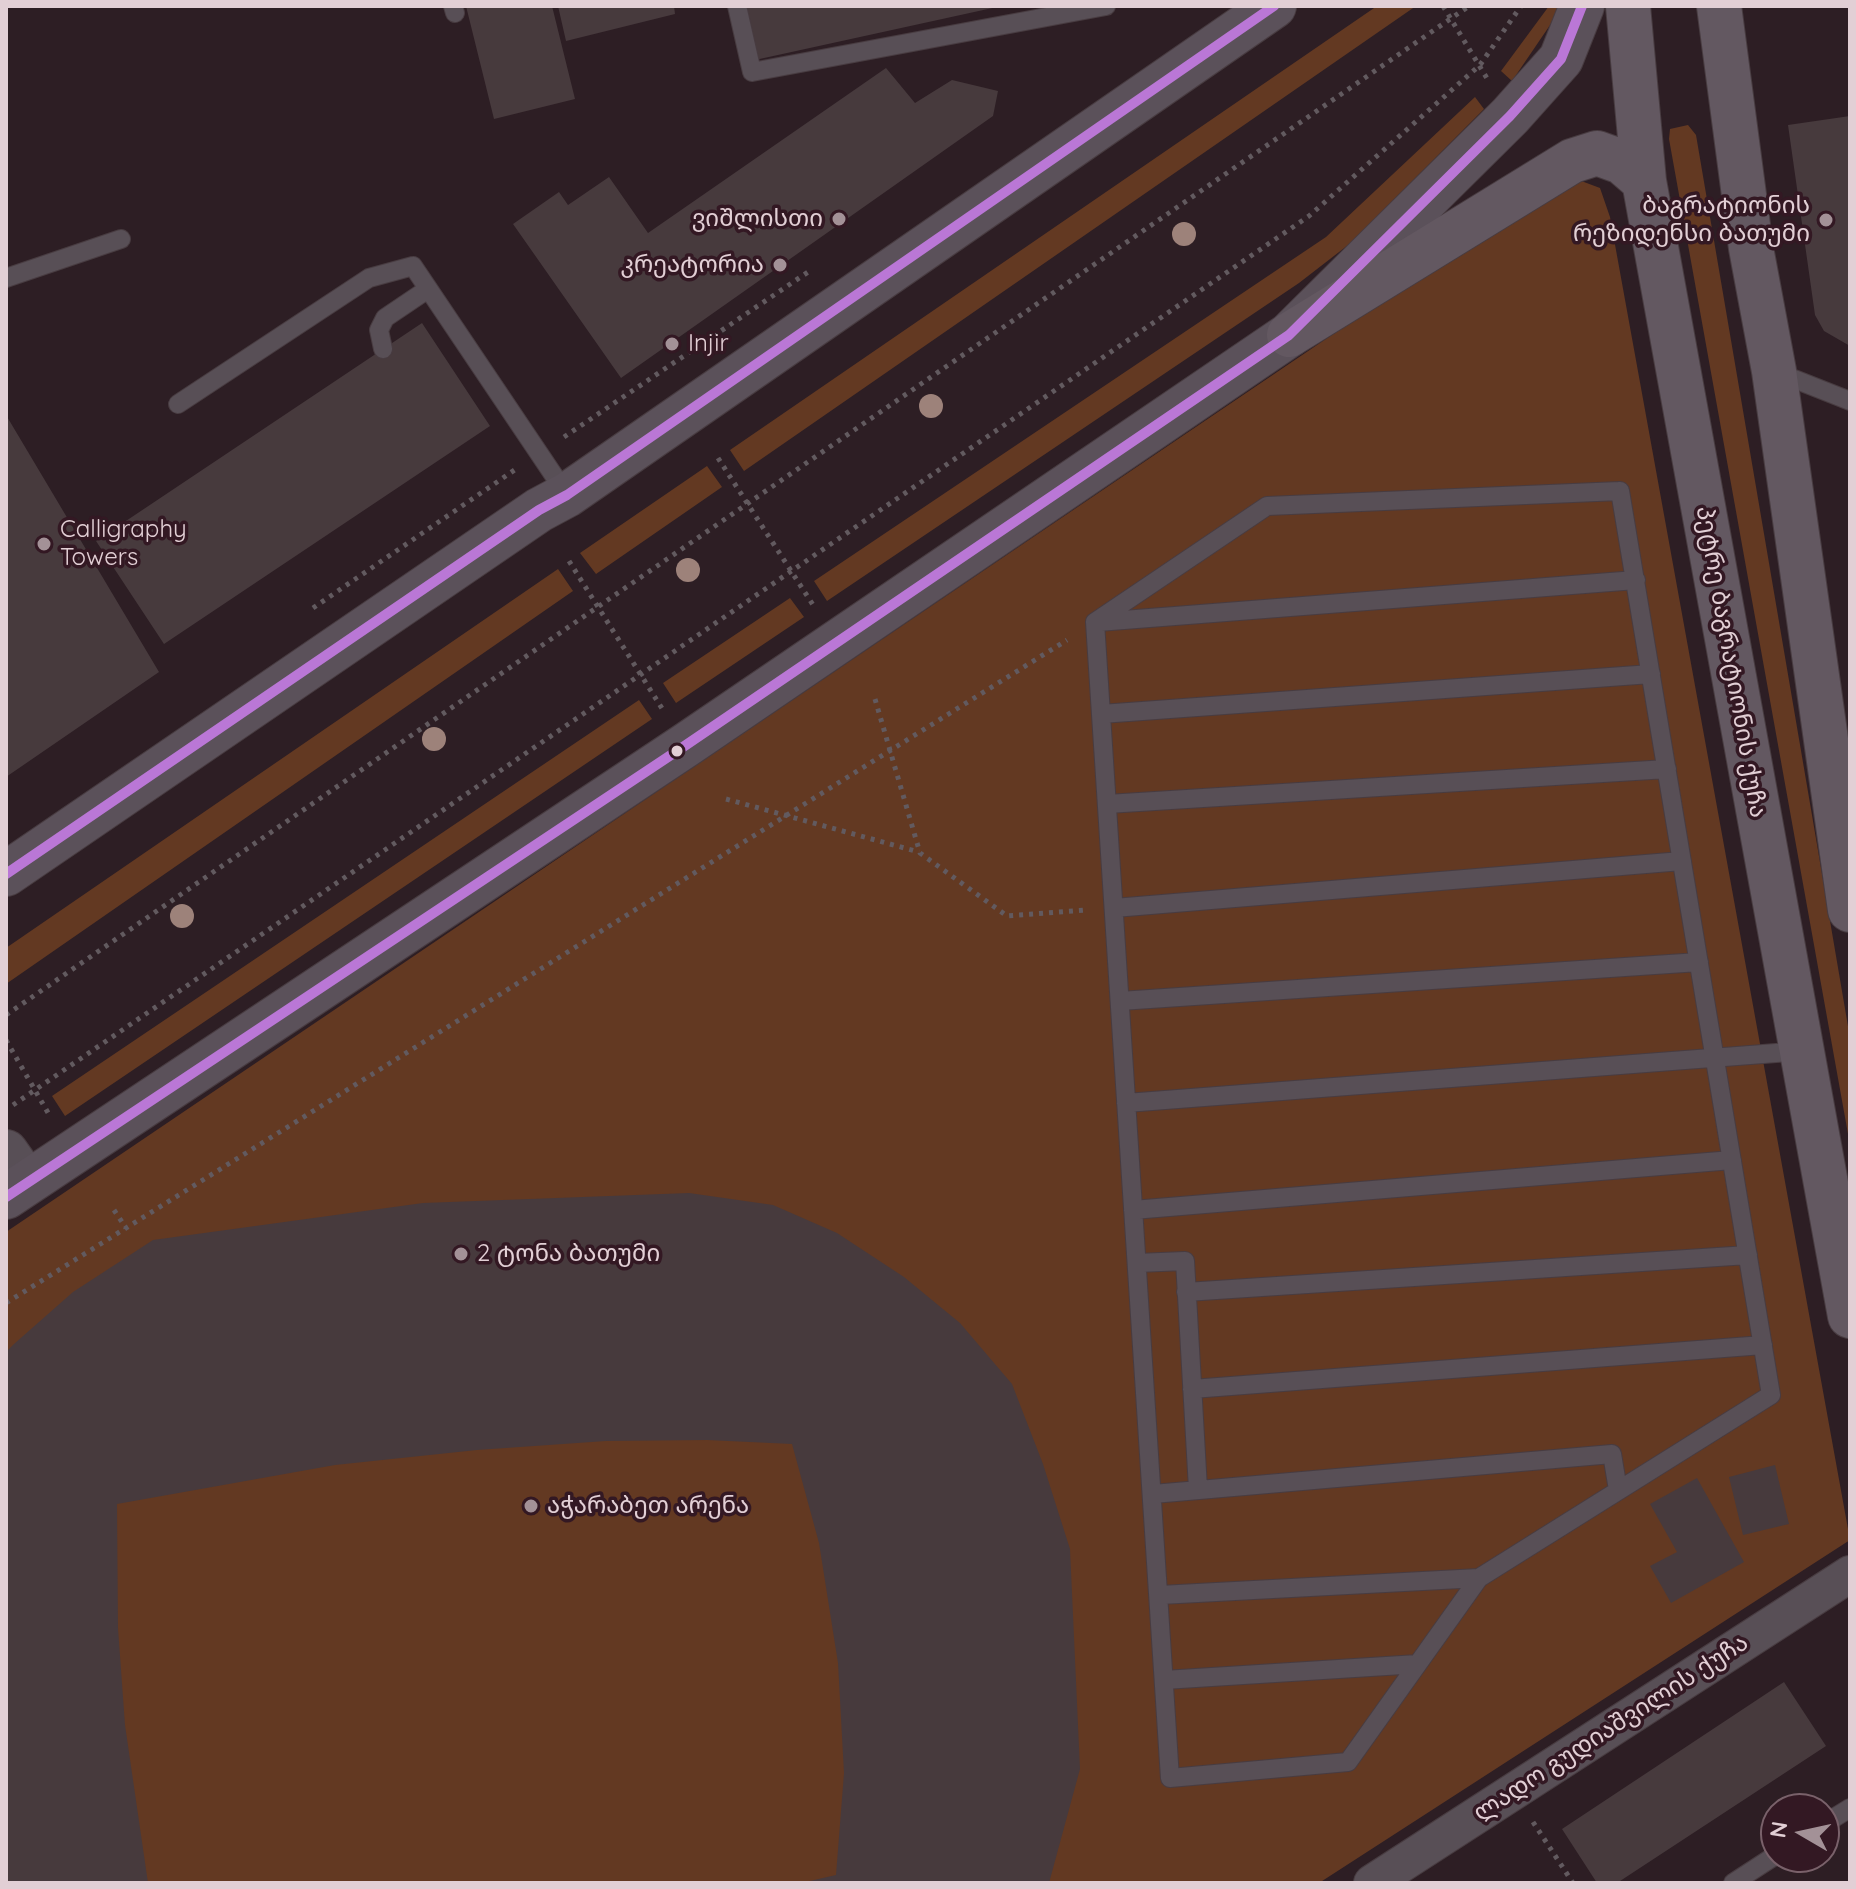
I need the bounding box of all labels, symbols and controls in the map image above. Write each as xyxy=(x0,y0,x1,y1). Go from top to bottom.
place label: ბაგრატიონის რეზიდენსი ბათუმი xyxy=(1573,192,1810,248)
place label: ვიშლისთი xyxy=(692,205,823,233)
marker: ვიშლისთი xyxy=(830,210,848,228)
marker: ბაგრატიონის რეზიდენსი ბათუმი xyxy=(1817,211,1835,229)
place label: კრეატორია xyxy=(620,251,764,279)
marker: კრეატორია xyxy=(771,256,789,274)
place label: Injir xyxy=(688,330,729,358)
marker: Injir xyxy=(663,335,681,353)
street label: პეტრე ბაგრატიონის ქუჩა xyxy=(1689,504,1773,820)
place label: Calligraphy Towers xyxy=(60,516,187,572)
marker: Calligraphy Towers xyxy=(35,535,53,553)
unlabelled marker xyxy=(669,743,685,759)
place label: 2 ტონა ბათუმი xyxy=(477,1240,660,1268)
marker: 2 ტონა ბათუმი xyxy=(452,1245,470,1263)
place label: აჭარაბეთ არენა xyxy=(547,1492,749,1520)
marker: აჭარაბეთ არენა xyxy=(522,1497,540,1515)
street label: ლადო გუდიაშვილის ქუჩა xyxy=(1468,1628,1754,1828)
north arrow xyxy=(1760,1793,1840,1873)
text: N xyxy=(1763,1819,1793,1840)

